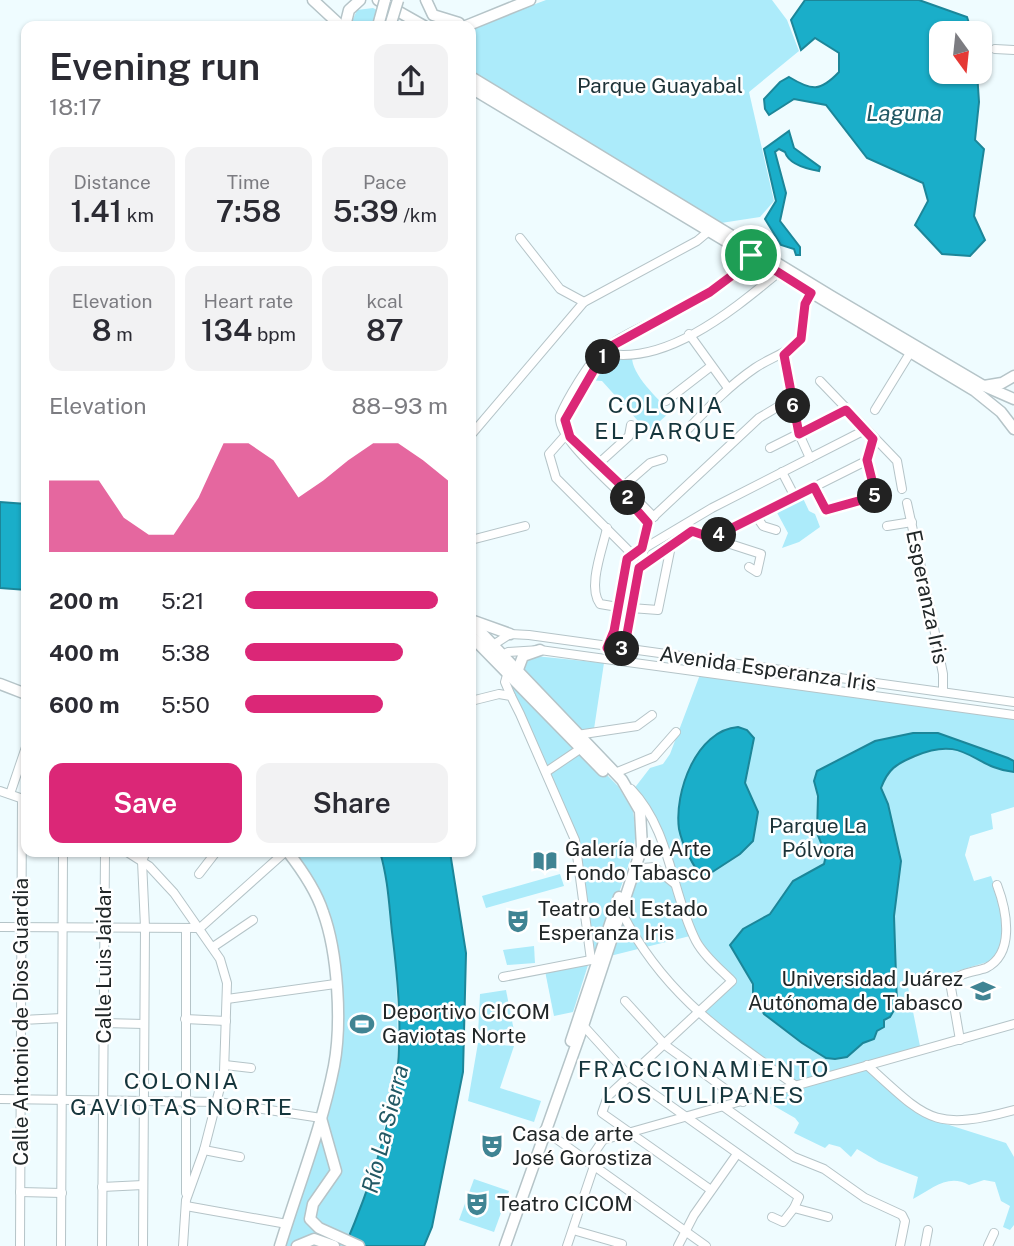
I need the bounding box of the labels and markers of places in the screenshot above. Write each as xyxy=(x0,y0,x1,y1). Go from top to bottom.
pin xyxy=(721,225,781,285)
pin: 1 xyxy=(586,340,620,374)
pin: 6 xyxy=(776,388,810,424)
pin: 5 xyxy=(858,478,892,514)
pin: 2 xyxy=(610,480,646,516)
pin: 4 xyxy=(702,518,736,552)
pin: 3 xyxy=(604,632,640,666)
place label: Galería de Arte Fondo Tabasco xyxy=(565,836,711,885)
library icon: Galería de Arte Fondo Tabasco xyxy=(531,847,559,875)
place label: Teatro del Estado Esperanza Iris xyxy=(538,896,708,945)
theatre icon: Teatro del Estado Esperanza Iris xyxy=(504,907,532,935)
place label: Universidad Juárez Autónoma de Tabasco xyxy=(748,966,963,1015)
school or university icon: Universidad Juárez Autónoma de Tabasco xyxy=(969,977,997,1005)
place label: Deportivo CICOM Gaviotas Norte xyxy=(382,999,550,1048)
sports icon: Deportivo CICOM Gaviotas Norte xyxy=(348,1010,376,1038)
place label: Casa de arte José Gorostiza xyxy=(512,1121,652,1170)
theatre icon: Casa de arte José Gorostiza xyxy=(478,1132,506,1160)
theatre icon: Teatro CICOM xyxy=(463,1190,491,1218)
place label: Teatro CICOM xyxy=(497,1191,633,1216)

